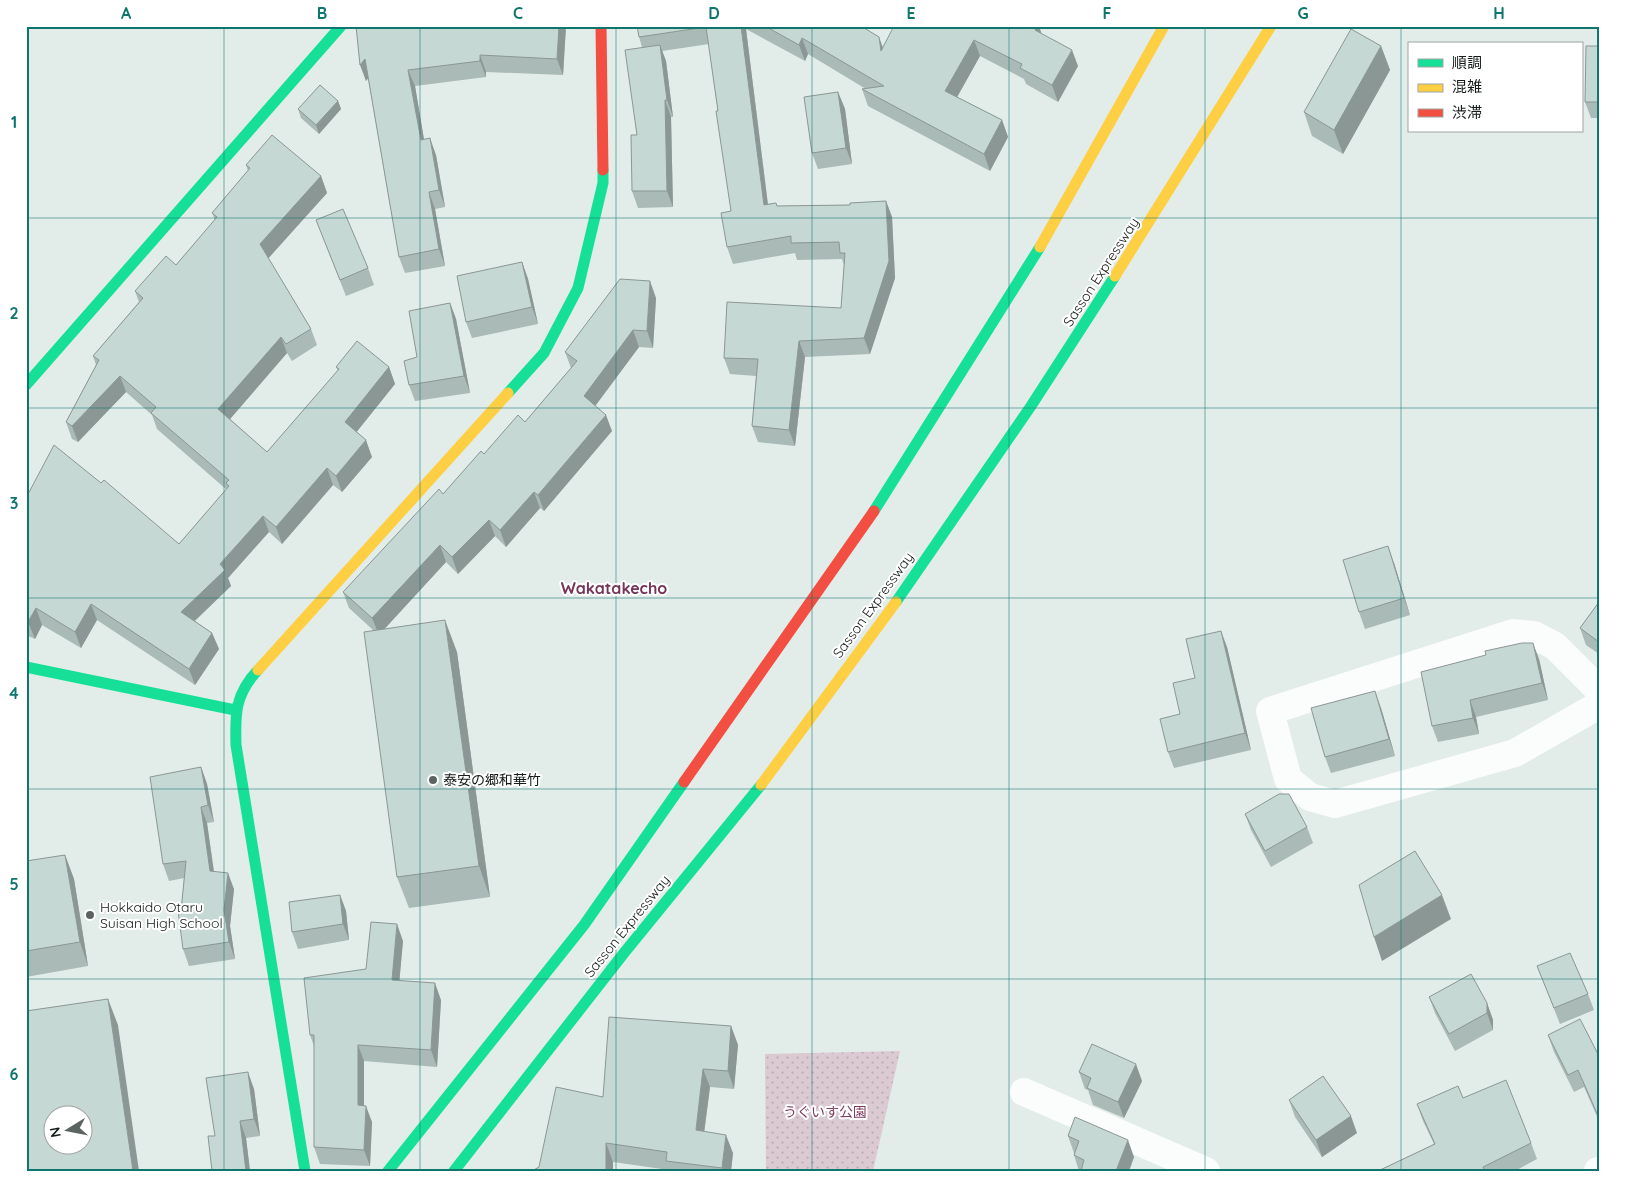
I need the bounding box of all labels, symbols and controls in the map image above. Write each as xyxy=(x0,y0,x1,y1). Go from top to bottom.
text: A xyxy=(121,3,132,23)
text: B xyxy=(317,3,327,23)
text: C xyxy=(513,3,523,23)
text: D xyxy=(708,3,720,23)
text: E xyxy=(906,3,916,23)
text: F xyxy=(1103,3,1112,23)
text: G xyxy=(1297,3,1309,23)
text: H xyxy=(1493,3,1505,23)
legend xyxy=(1408,42,1582,132)
text: 順調 xyxy=(1452,53,1482,72)
text: 混雑 xyxy=(1452,77,1482,96)
text: 渋滞 xyxy=(1452,103,1482,122)
text: 1 xyxy=(11,112,17,132)
street label: Sasson Expressway xyxy=(1059,214,1143,330)
text: 2 xyxy=(9,303,19,323)
text: 3 xyxy=(10,493,18,513)
street label: Sasson Expressway xyxy=(829,549,917,661)
district label: Wakatakecho xyxy=(561,578,667,598)
text: 4 xyxy=(9,683,19,703)
place label: 泰安の郷和華竹 xyxy=(443,771,541,789)
marker: 泰安の郷和華竹 xyxy=(427,774,439,786)
street label: Sasson Expressway xyxy=(580,871,674,981)
text: 5 xyxy=(9,874,19,894)
place label: Hokkaido Otaru Suisan High School xyxy=(100,898,223,932)
marker: Hokkaido Otaru Suisan High School xyxy=(84,909,96,921)
text: 6 xyxy=(10,1064,19,1084)
park label: うぐいす公園 xyxy=(783,1103,867,1121)
north arrow xyxy=(42,1104,92,1154)
text: N xyxy=(45,1126,65,1139)

